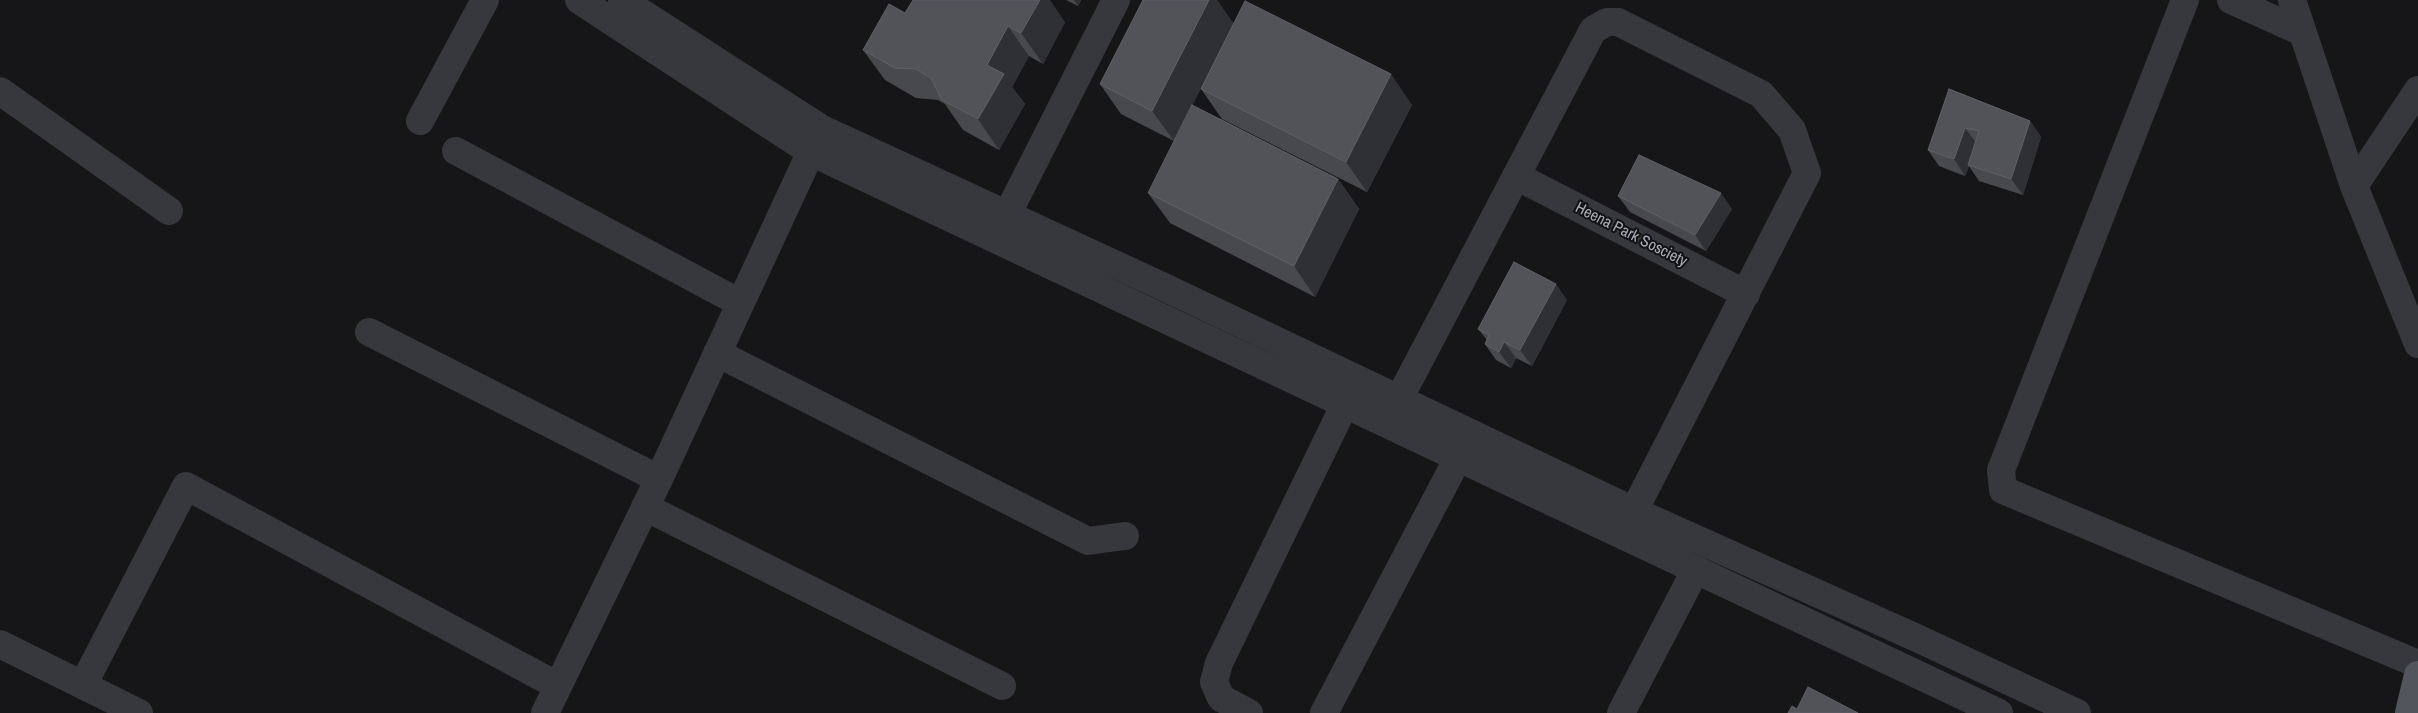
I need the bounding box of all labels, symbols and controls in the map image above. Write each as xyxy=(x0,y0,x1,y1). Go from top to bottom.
street label: Heena Park Sosciety xyxy=(1572,198,1690,272)

